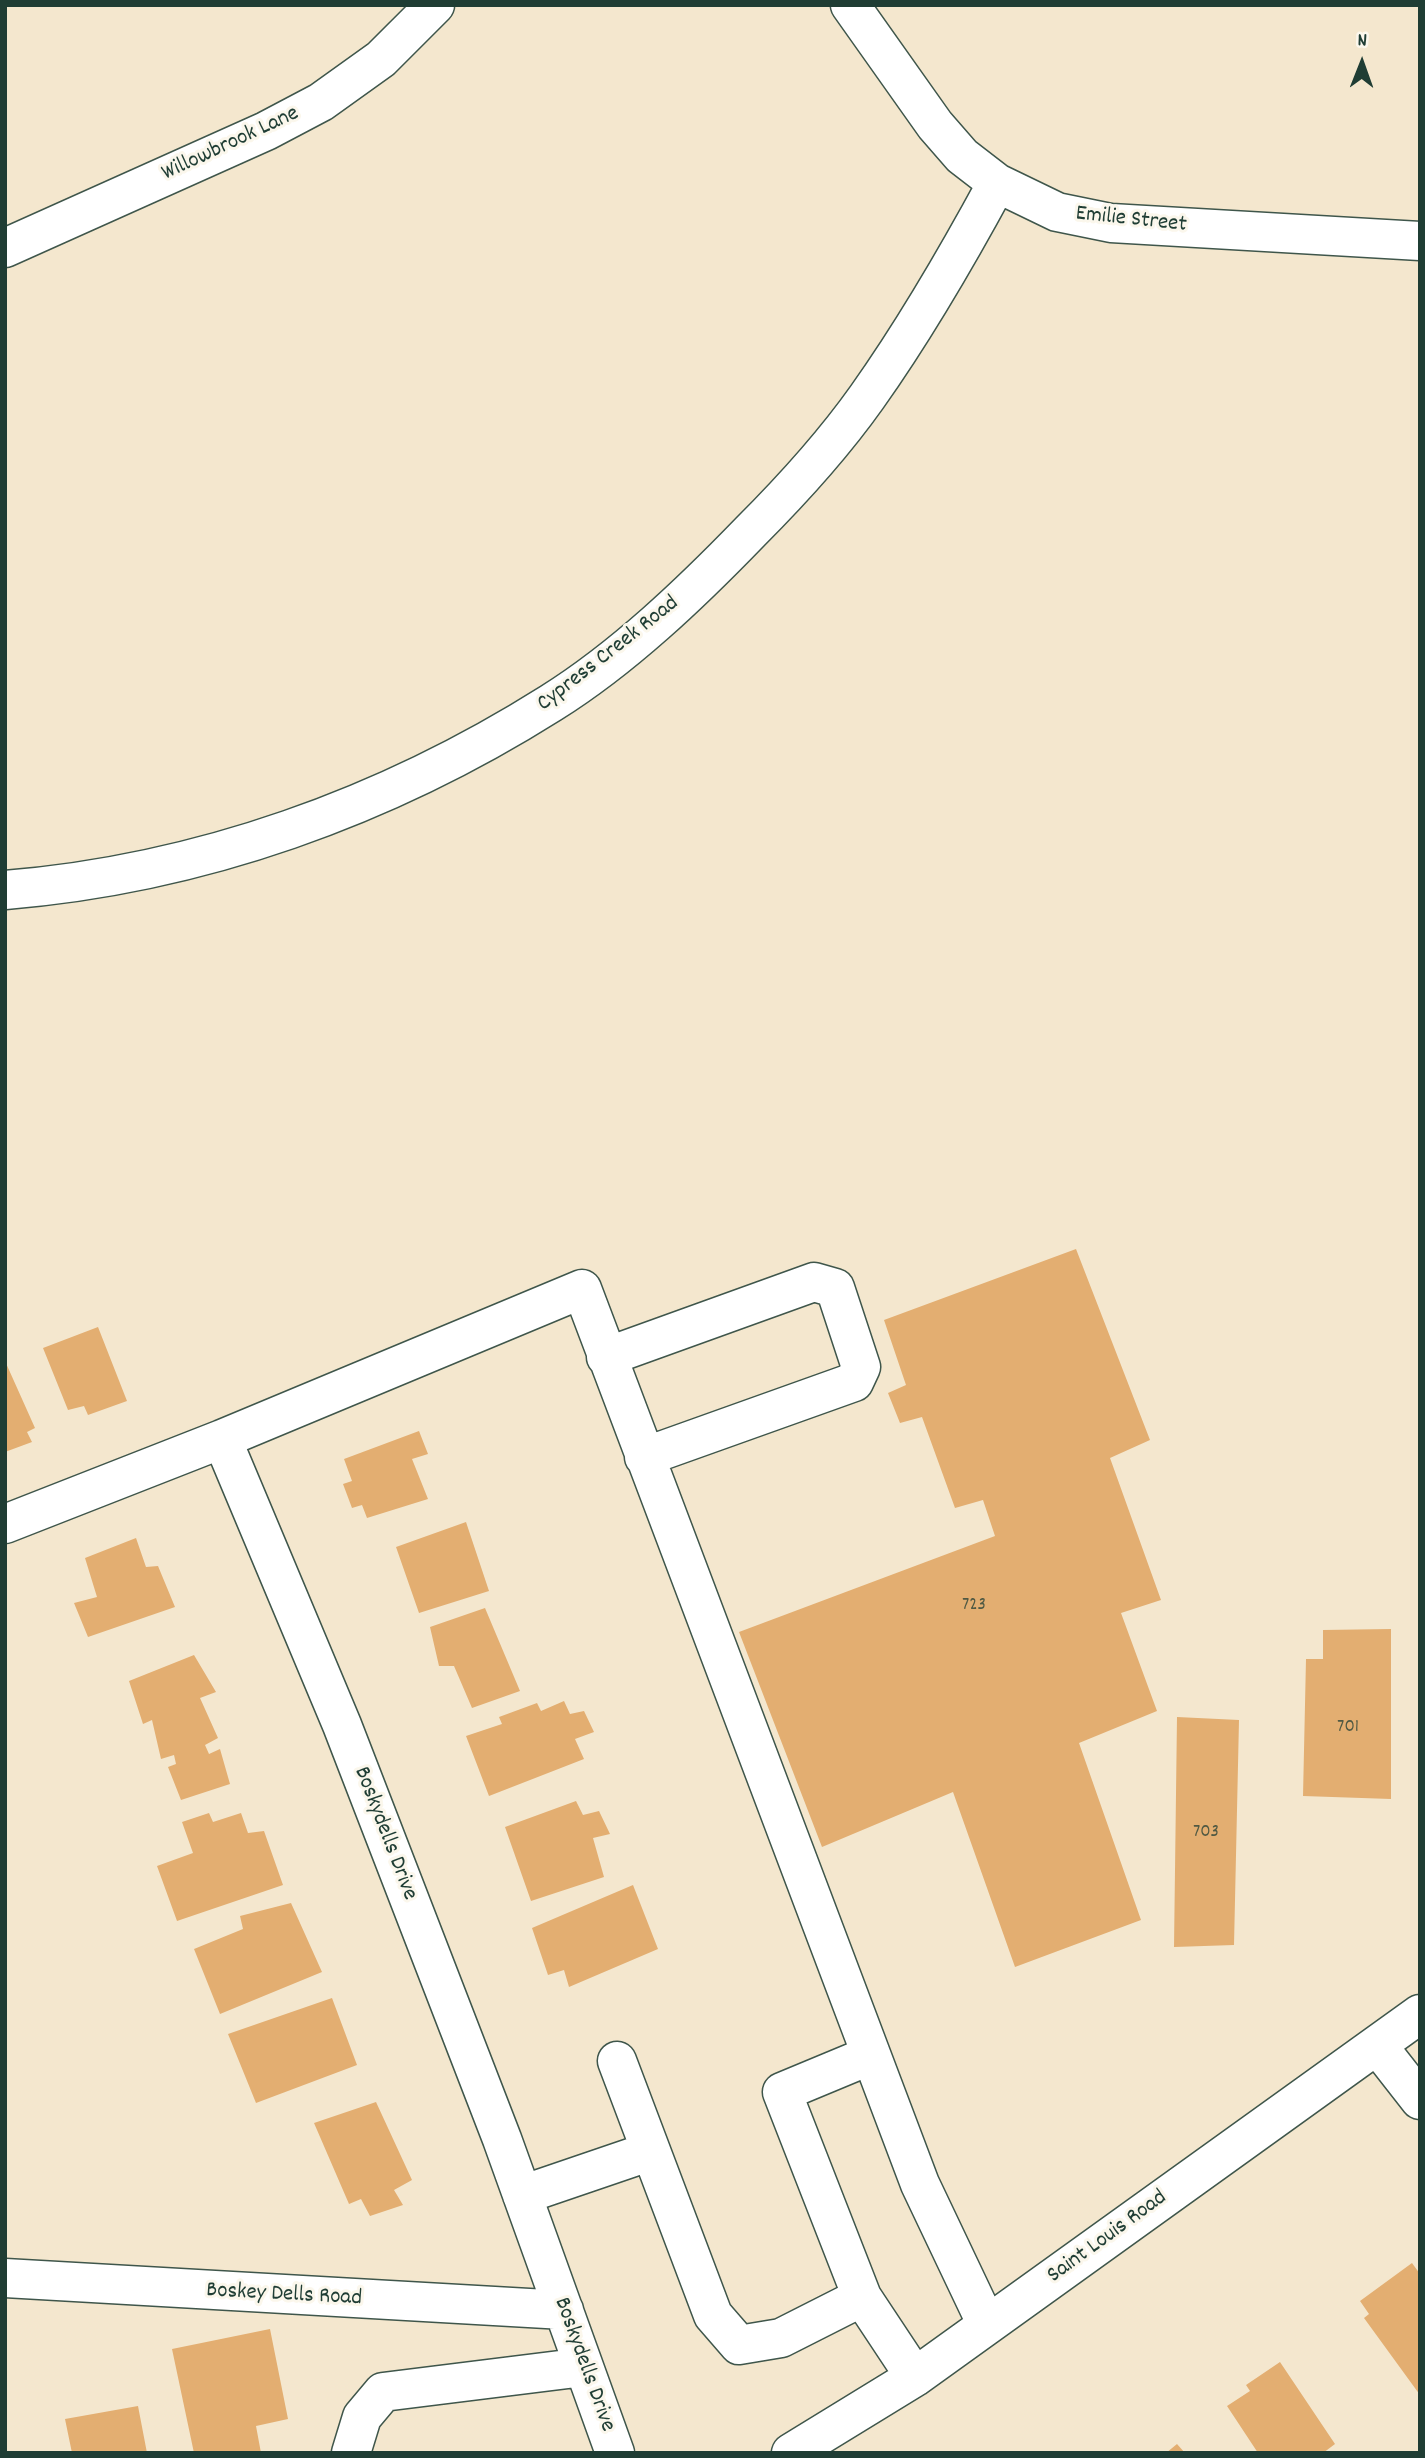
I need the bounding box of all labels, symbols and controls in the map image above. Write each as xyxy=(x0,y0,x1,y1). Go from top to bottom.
north arrow xyxy=(1327,28,1397,98)
text: N xyxy=(1357,28,1367,55)
street label: Willowbrook Lane xyxy=(158,101,304,189)
street label: Emilie Street xyxy=(1074,201,1188,241)
street label: Cypress Creek Road xyxy=(533,591,685,719)
house number: 723 xyxy=(962,1595,986,1617)
house number: 701 xyxy=(1337,1717,1359,1739)
street label: Boskydells Drive xyxy=(346,1763,422,1905)
house number: 703 xyxy=(1193,1822,1219,1844)
street label: Saint Louis Road xyxy=(1043,2185,1173,2291)
street label: Boskey Dells Road xyxy=(205,2278,363,2314)
street label: Boskydells Drive xyxy=(546,2294,620,2436)

